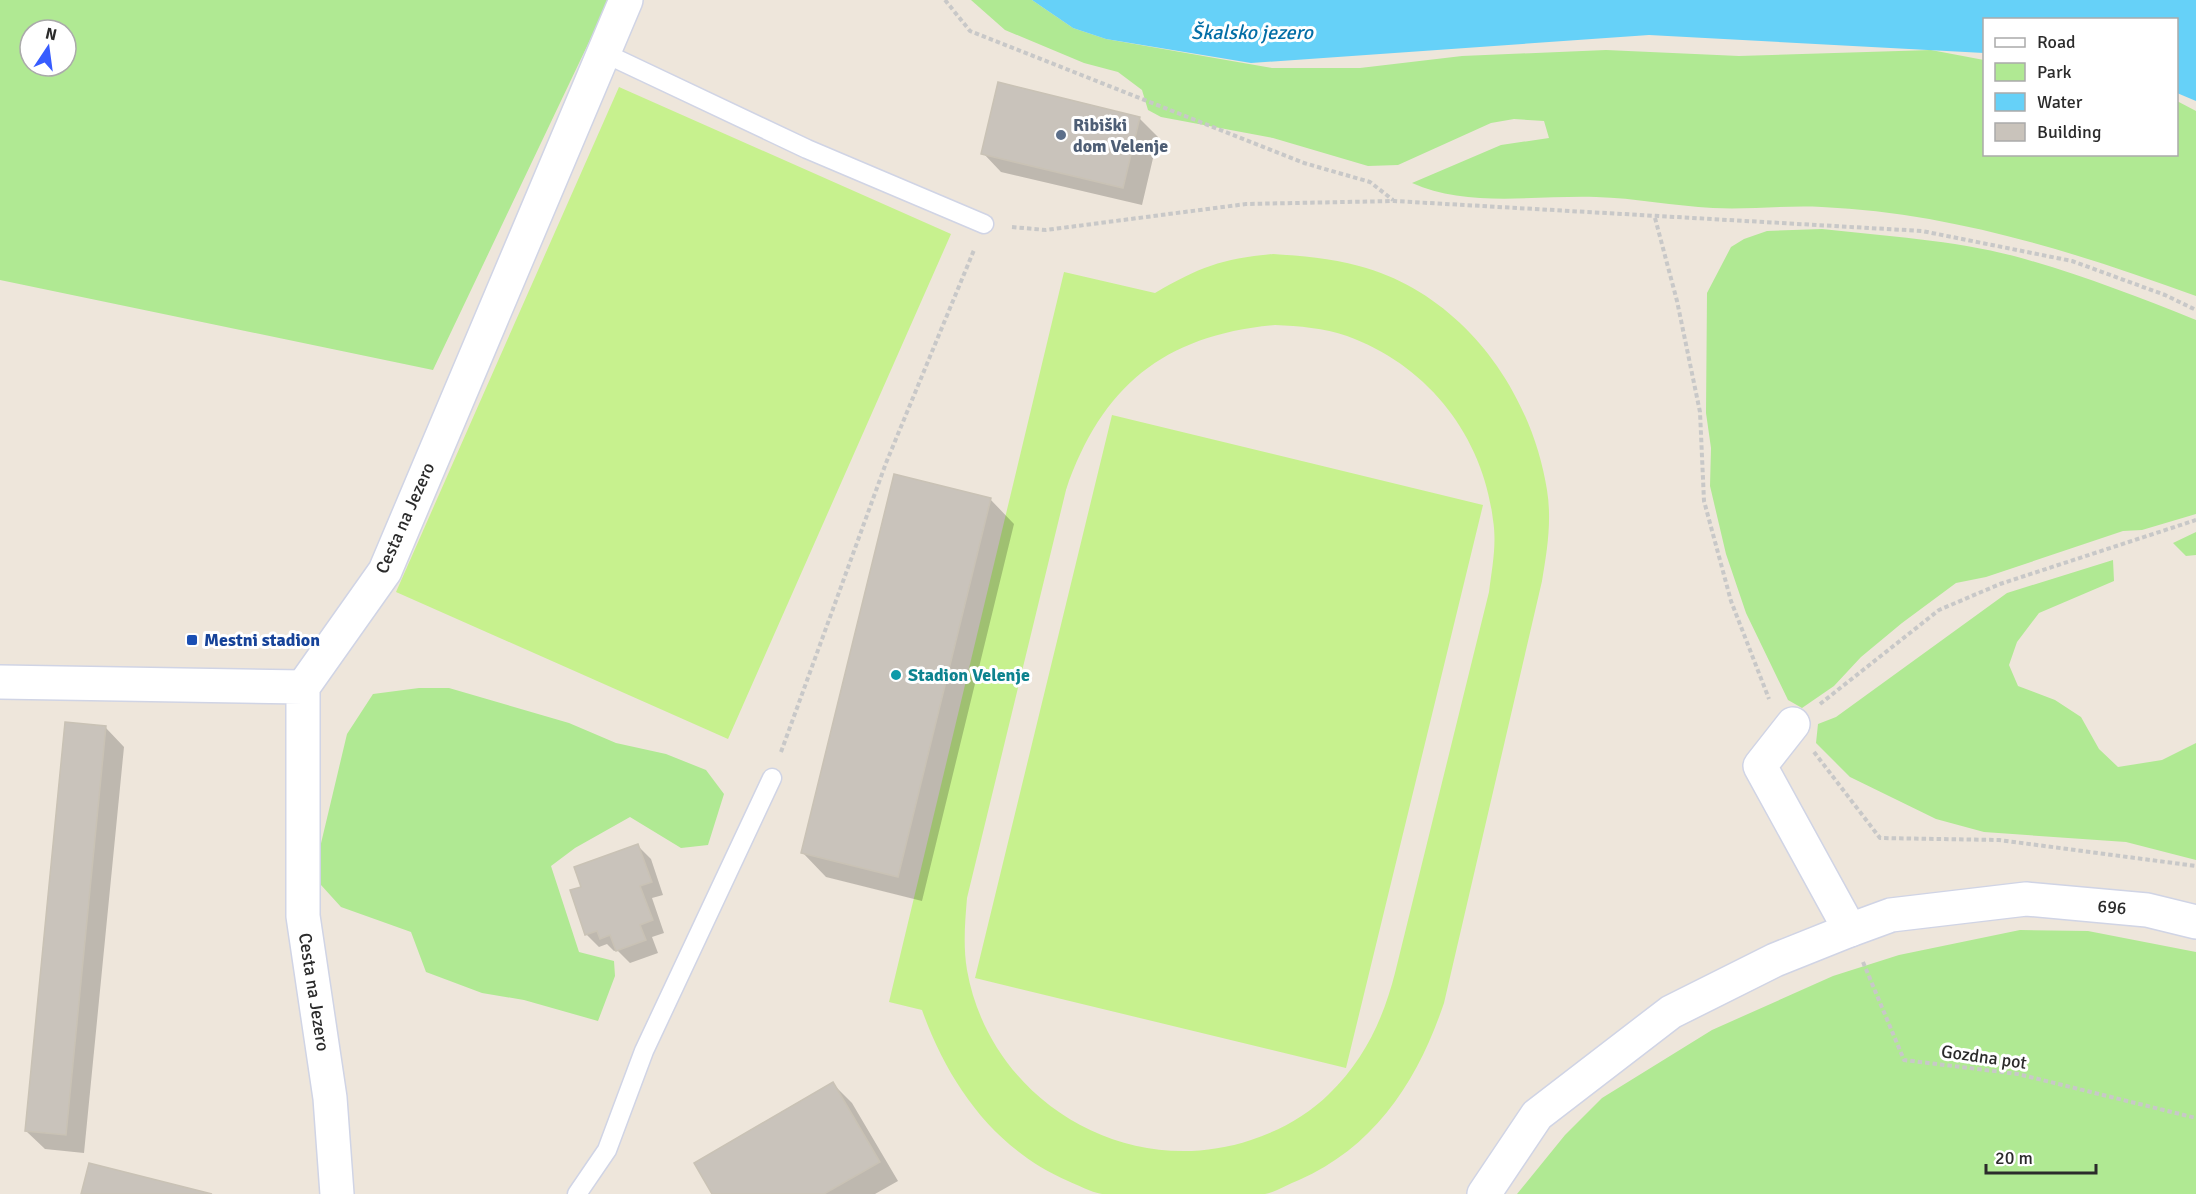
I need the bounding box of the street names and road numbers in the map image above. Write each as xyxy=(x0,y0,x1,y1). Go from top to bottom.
street label: Cesta na Jezero xyxy=(371,459,439,577)
street label: 696 xyxy=(2097,895,2127,919)
street label: Cesta na Jezero xyxy=(294,931,334,1053)
street label: Gozdna pot xyxy=(1940,1040,2028,1074)

